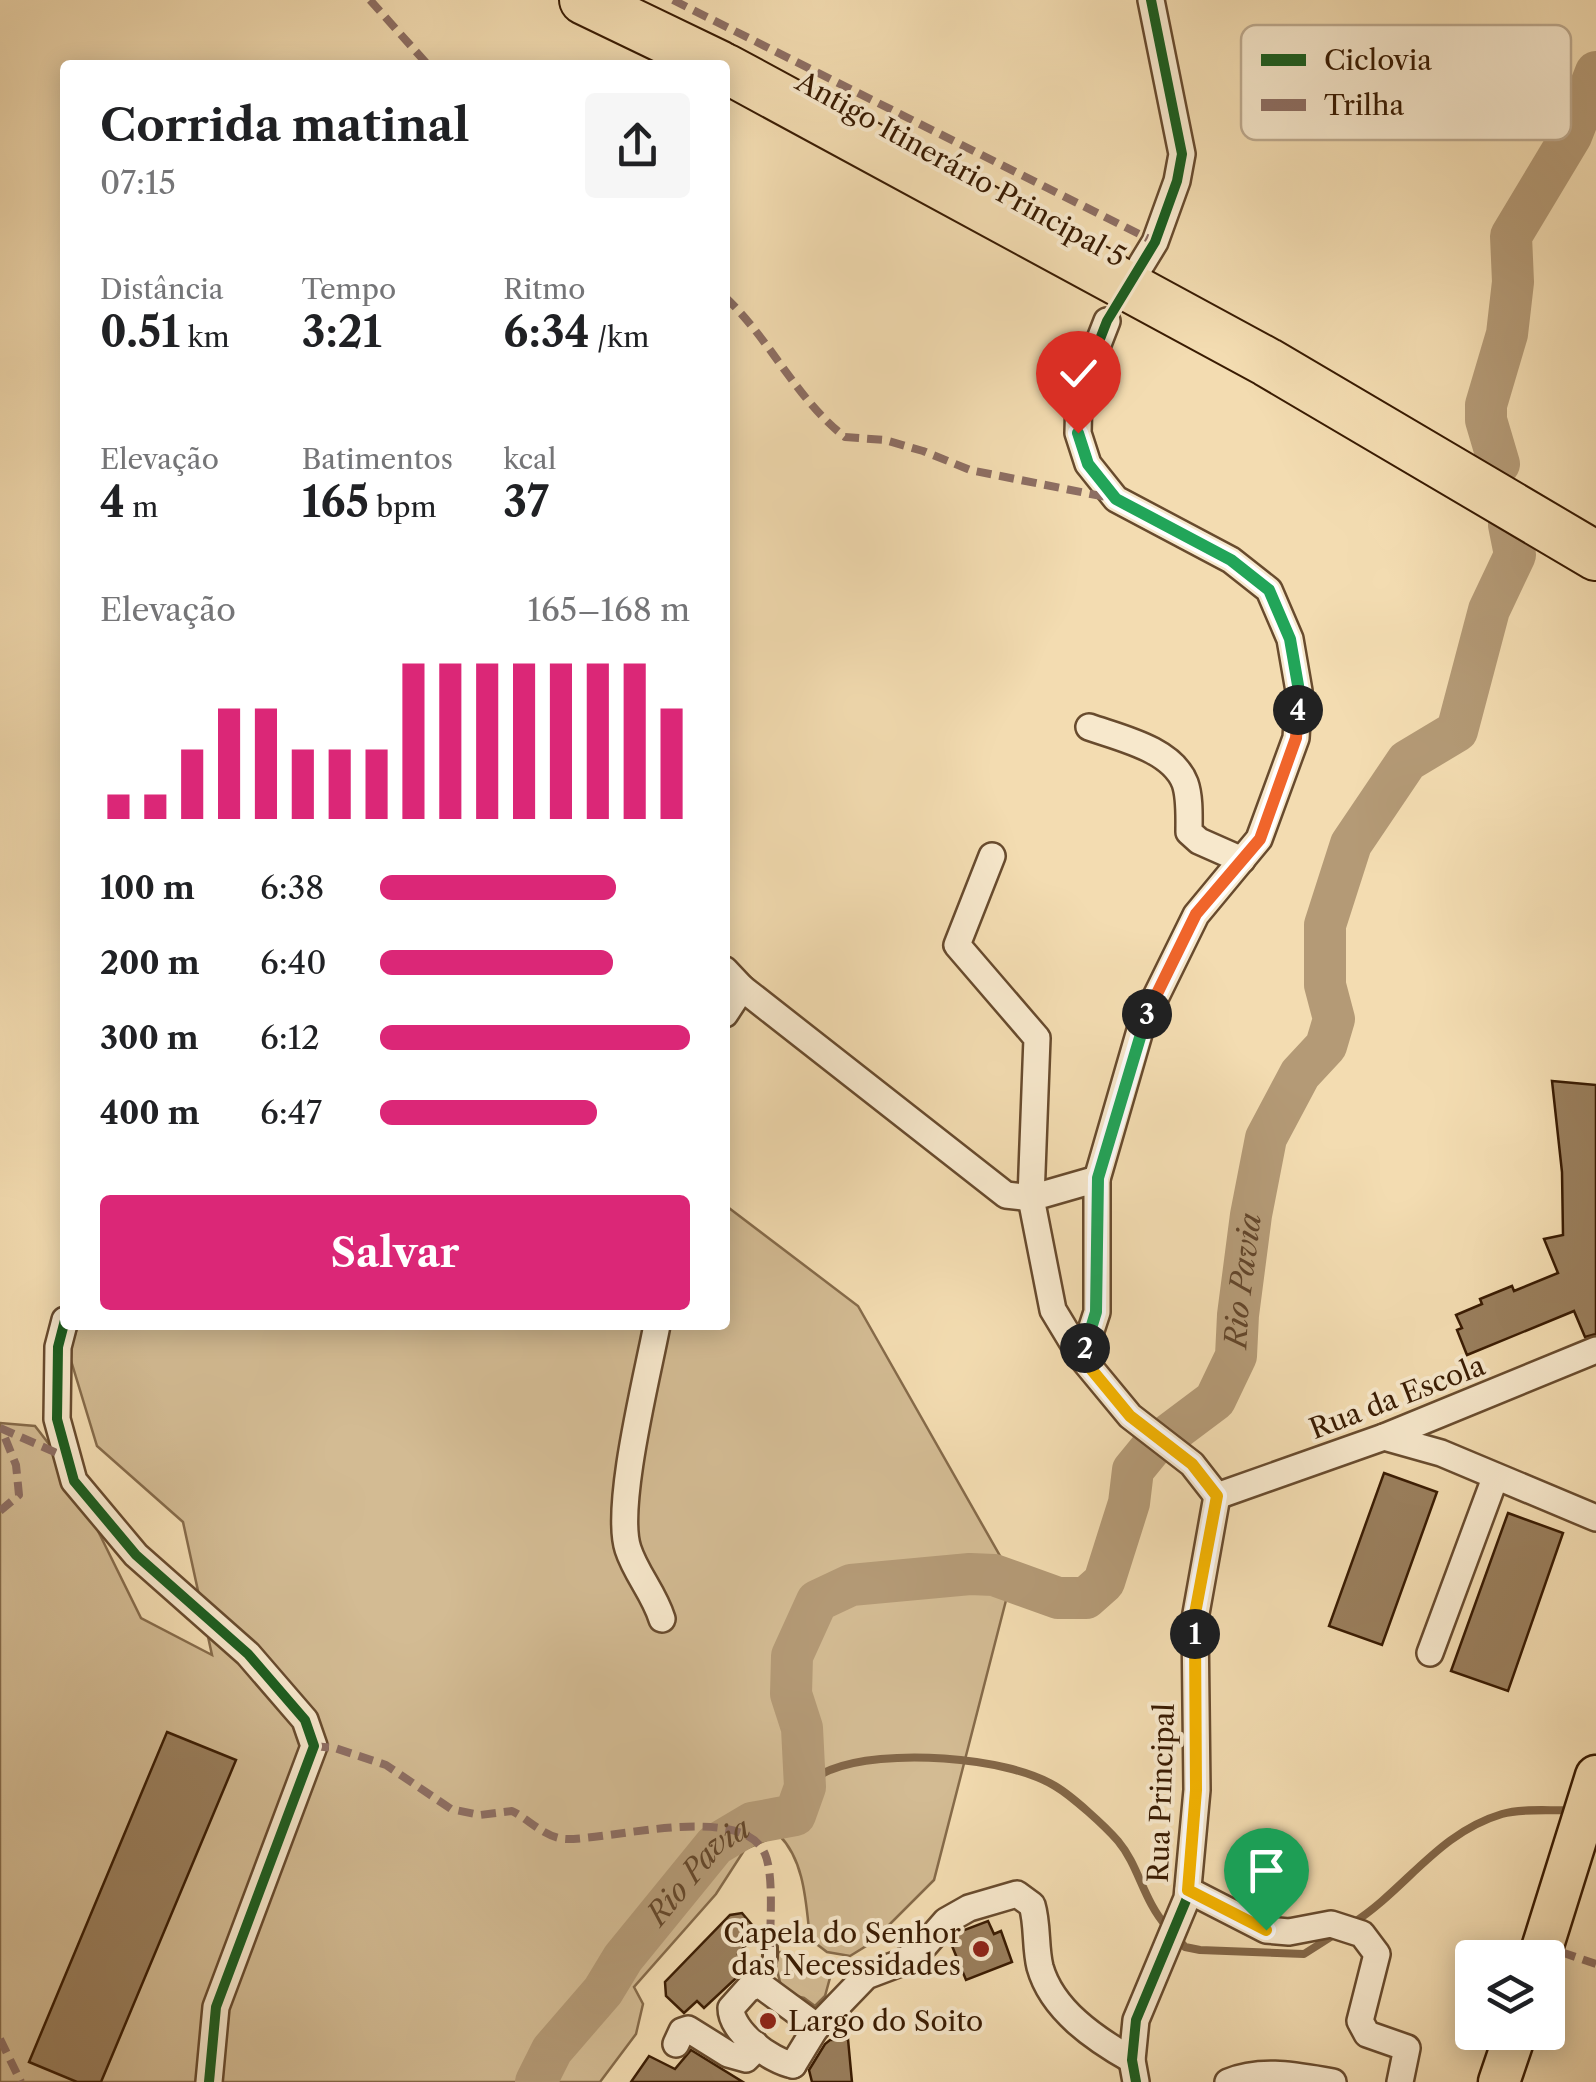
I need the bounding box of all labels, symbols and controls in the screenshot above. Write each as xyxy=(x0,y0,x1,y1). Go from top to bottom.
legend xyxy=(1241,25,1571,140)
text: Ciclovia xyxy=(1324,43,1432,77)
street label: Antigo Itinerário Principal 5 xyxy=(789,64,1132,274)
text: Trilha xyxy=(1324,88,1404,122)
button: share xyxy=(585,93,690,198)
text: Corrida matinal xyxy=(100,97,469,153)
text: 07:15 xyxy=(100,163,176,202)
text: Distância xyxy=(100,272,223,306)
text: Tempo xyxy=(302,272,396,306)
text: Ritmo xyxy=(503,272,585,306)
text: 0.51 xyxy=(100,306,180,358)
text: 3:21 xyxy=(302,306,382,358)
text: 6:34 xyxy=(503,306,590,358)
text: km xyxy=(180,320,230,354)
text: /km xyxy=(590,320,649,354)
pin xyxy=(1036,331,1121,434)
icon: check xyxy=(1051,346,1106,401)
text: Elevação xyxy=(100,442,219,476)
text: Batimentos xyxy=(302,442,453,476)
text: kcal xyxy=(503,442,556,476)
text: 4 xyxy=(100,476,125,528)
text: 165 xyxy=(302,476,369,528)
text: 37 xyxy=(503,476,549,528)
text: m xyxy=(125,490,158,524)
text: bpm xyxy=(369,490,437,524)
text: Elevação xyxy=(100,590,236,629)
text: 165–168 m xyxy=(528,590,690,629)
pin: 4 xyxy=(1273,685,1323,735)
text: 4 xyxy=(1290,693,1306,727)
text: 100 m xyxy=(100,868,195,907)
text: 6:38 xyxy=(260,868,324,907)
text: 200 m xyxy=(100,943,200,982)
text: 6:40 xyxy=(260,943,327,982)
pin: 3 xyxy=(1122,989,1172,1039)
text: 3 xyxy=(1139,997,1155,1031)
text: 300 m xyxy=(100,1018,199,1057)
text: 6:12 xyxy=(260,1018,320,1057)
text: 400 m xyxy=(100,1093,200,1132)
text: 6:47 xyxy=(260,1093,322,1132)
button: Salvar xyxy=(100,1195,690,1310)
water label: Rio Pavia xyxy=(1217,1211,1269,1351)
pin: 2 xyxy=(1060,1323,1110,1373)
text: 2 xyxy=(1077,1331,1093,1365)
street label: Rua da Escola xyxy=(1305,1348,1490,1446)
pin: 1 xyxy=(1170,1609,1220,1659)
text: 1 xyxy=(1189,1617,1201,1651)
street label: Rua Principal xyxy=(1141,1703,1181,1883)
water label: Rio Pavia xyxy=(637,1809,757,1934)
pin xyxy=(1224,1828,1309,1931)
icon: arrive xyxy=(1239,1843,1294,1898)
place label: Capela do Senhor das Necessidades xyxy=(723,1916,961,1982)
marker: Capela do Senhor das Necessidades xyxy=(970,1938,992,1960)
map controls xyxy=(1455,1940,1565,2050)
button: layers xyxy=(1455,1940,1565,2050)
place label: Largo do Soito xyxy=(788,2004,983,2038)
marker: Largo do Soito xyxy=(757,2010,779,2032)

